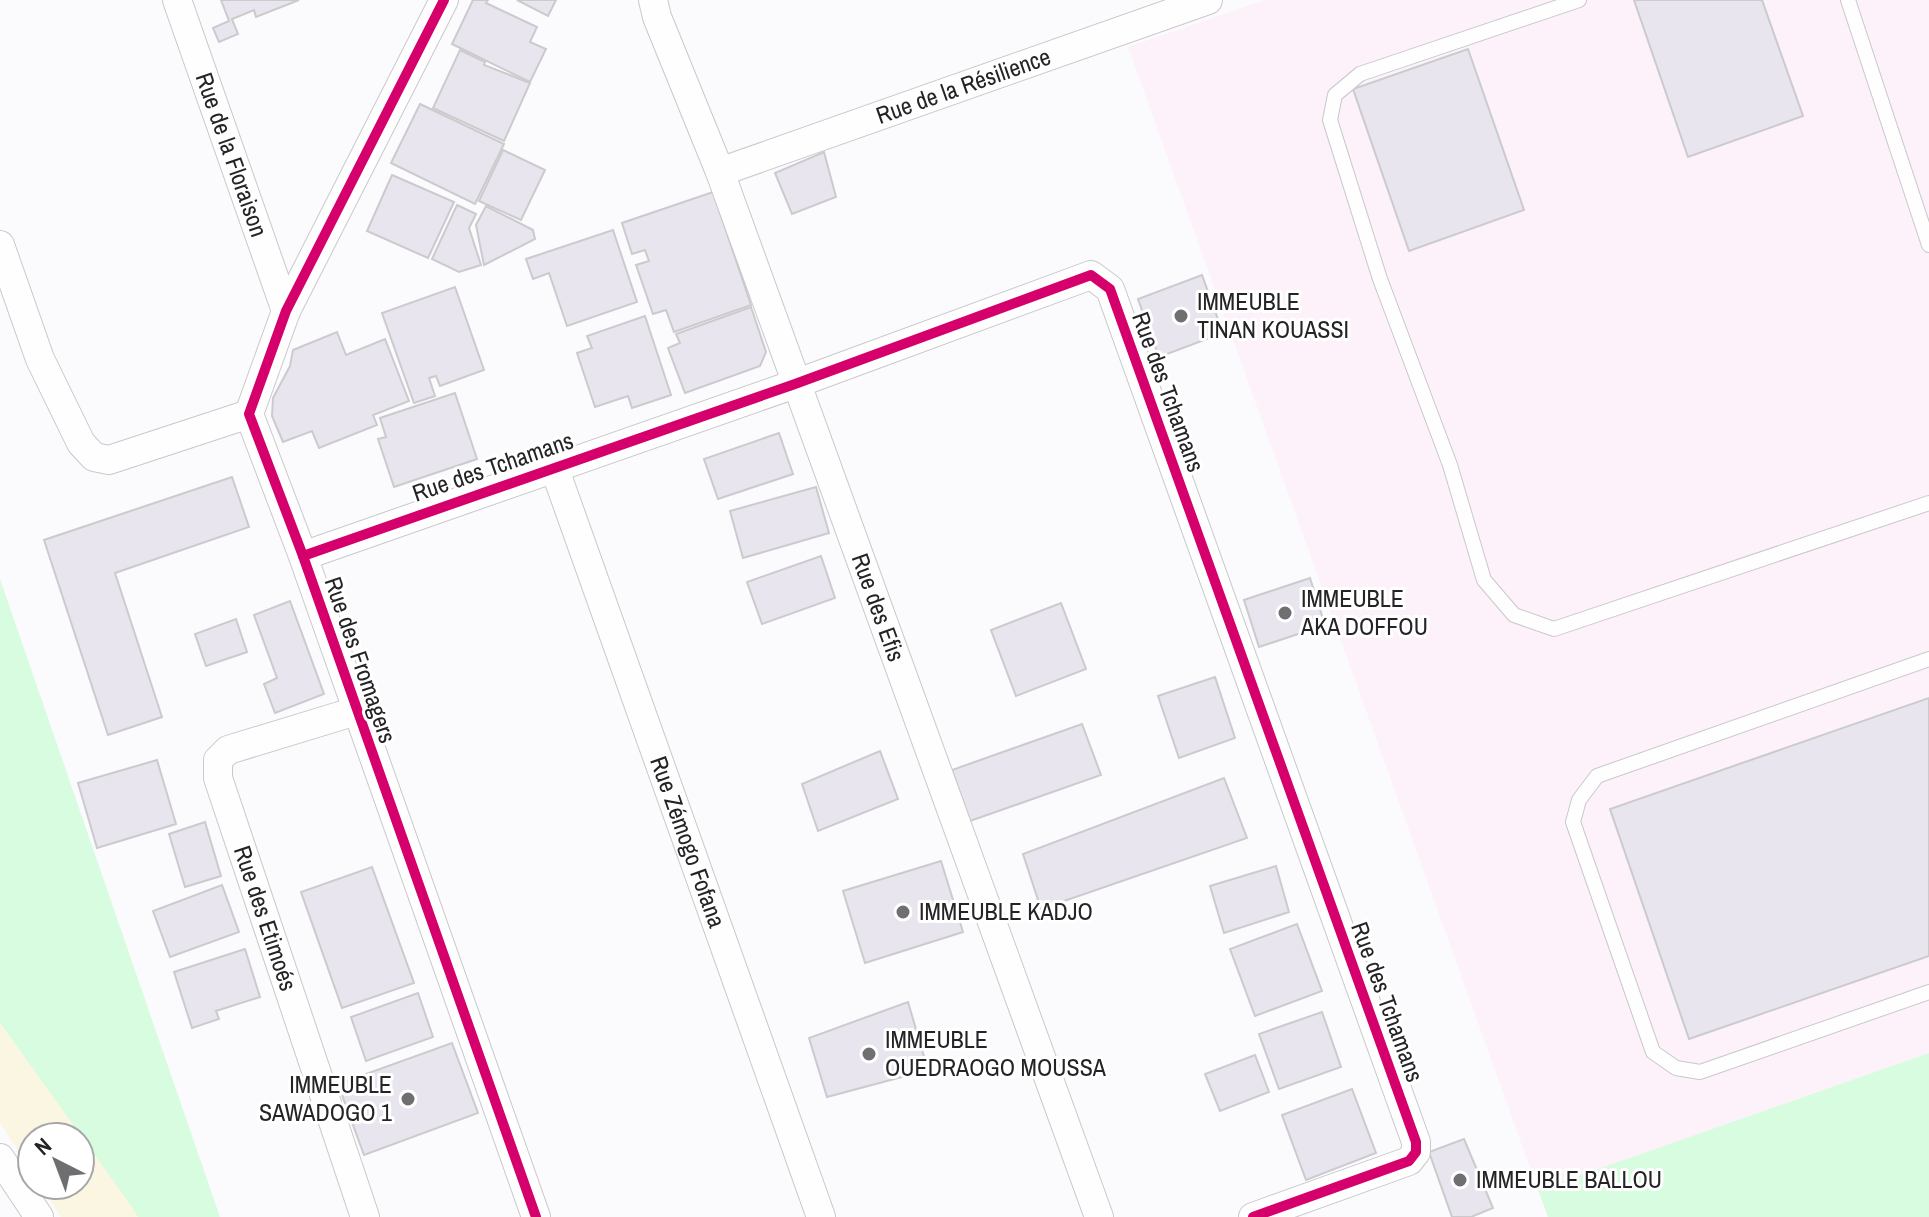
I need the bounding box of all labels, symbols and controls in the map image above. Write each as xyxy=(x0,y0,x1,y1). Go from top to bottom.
street label: Rue de la Résilience xyxy=(871,40,1055,131)
street label: Rue de la Floraison xyxy=(189,68,276,241)
place label: IMMEUBLE TINAN KOUASSI xyxy=(1197,285,1349,345)
street label: Rue des Tchamans xyxy=(1125,307,1213,476)
marker: IMMEUBLE TINAN KOUASSI xyxy=(1172,307,1190,325)
street label: Rue des Tchamans xyxy=(408,424,577,509)
street label: Rue des Efis xyxy=(845,549,913,666)
street label: Rue des Fromagers xyxy=(318,572,404,747)
place label: IMMEUBLE AKA DOFFOU xyxy=(1300,582,1428,642)
marker: IMMEUBLE AKA DOFFOU xyxy=(1276,604,1294,622)
street label: Rue Zémogo Fofana xyxy=(643,752,734,932)
street label: Rue des Etimoés xyxy=(227,841,305,995)
place label: IMMEUBLE KADJO xyxy=(919,895,1093,927)
marker: IMMEUBLE KADJO xyxy=(894,903,912,921)
street label: Rue des Tchamans xyxy=(1344,917,1432,1086)
place label: IMMEUBLE OUEDRAOGO MOUSSA xyxy=(885,1023,1107,1083)
marker: IMMEUBLE OUEDRAOGO MOUSSA xyxy=(860,1045,878,1063)
place label: IMMEUBLE SAWADOGO 1 xyxy=(259,1068,392,1128)
marker: IMMEUBLE SAWADOGO 1 xyxy=(399,1090,417,1108)
north arrow xyxy=(16,1121,96,1201)
text: N xyxy=(28,1131,57,1162)
place label: IMMEUBLE BALLOU xyxy=(1476,1163,1662,1195)
marker: IMMEUBLE BALLOU xyxy=(1451,1171,1469,1189)

